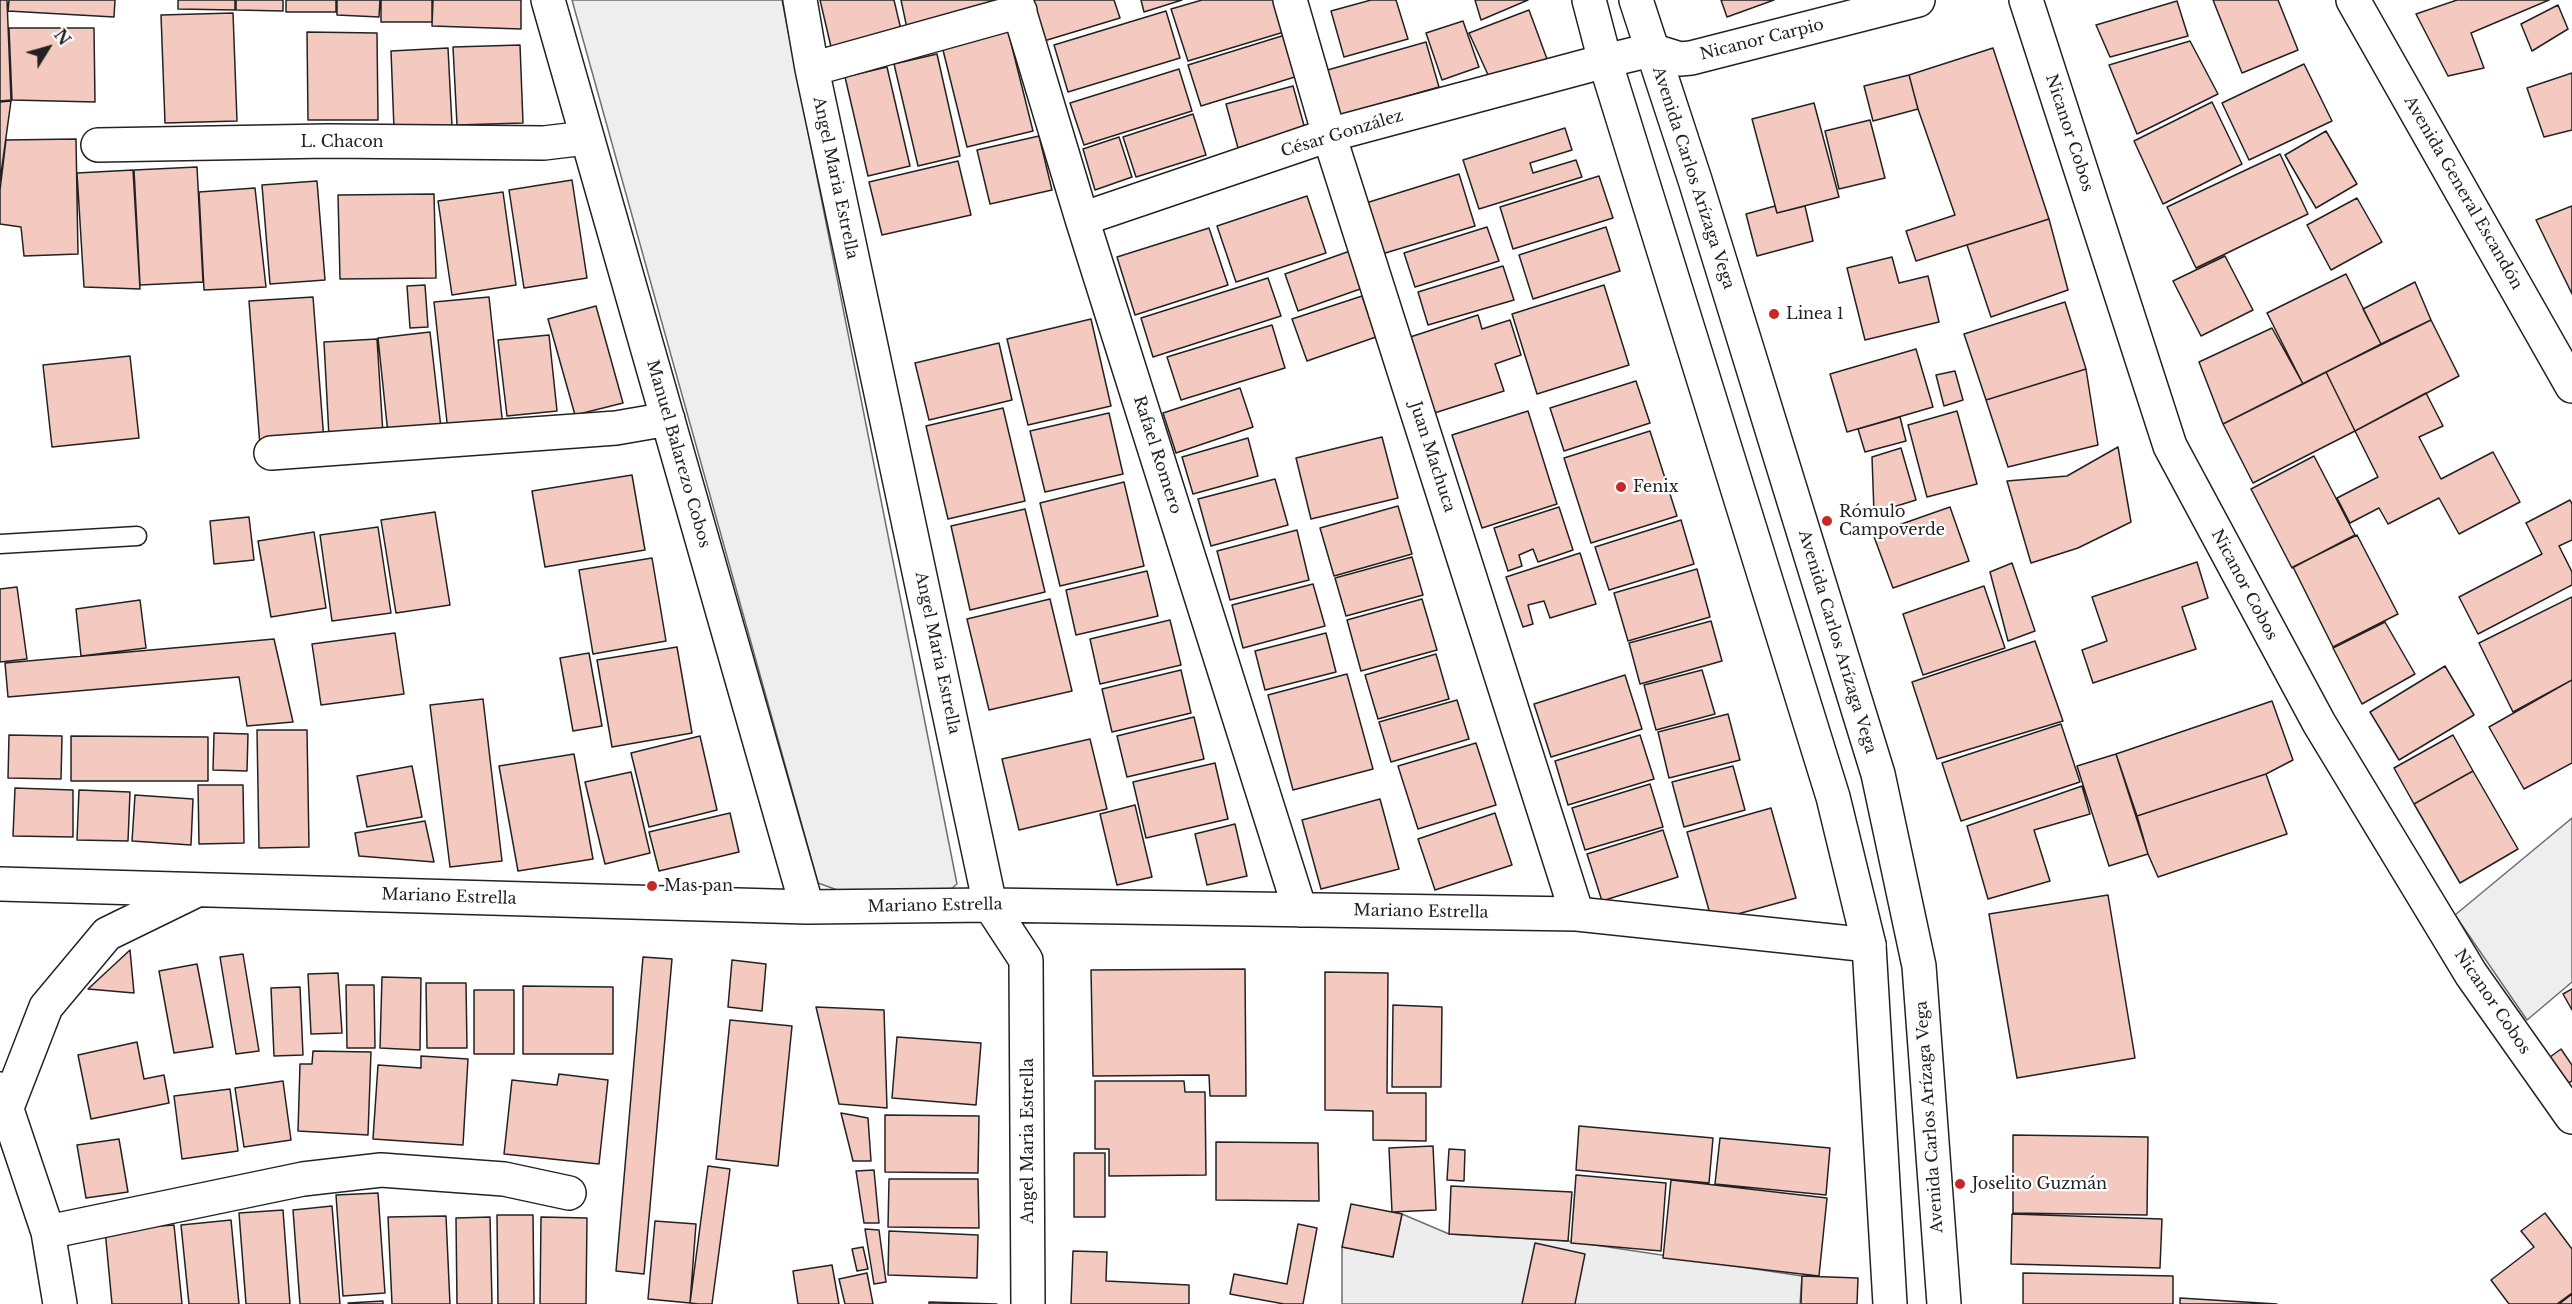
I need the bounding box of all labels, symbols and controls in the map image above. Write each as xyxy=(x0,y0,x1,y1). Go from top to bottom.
street label: Nicanor Carpio xyxy=(1698,15,1826,65)
north arrow xyxy=(18,18,78,78)
text: N xyxy=(50,25,75,49)
street label: Avenida Carlos Arízaga Vega xyxy=(1648,64,1738,292)
street label: Nicanor Cobos xyxy=(2041,72,2097,194)
street label: Avenida General Escandón xyxy=(2400,93,2526,293)
street label: Angel Maria Estrella xyxy=(808,95,862,261)
street label: César González xyxy=(1279,106,1405,162)
street label: L. Chacon xyxy=(300,132,384,152)
place label: Linea 1 xyxy=(1786,304,1844,324)
marker: Linea 1 xyxy=(1767,307,1781,321)
street label: Manuel Balarezo Cobos xyxy=(642,358,714,550)
street label: Rafael Romero xyxy=(1129,394,1185,516)
street label: Juan Machuca xyxy=(1405,399,1459,515)
place label: Fenix xyxy=(1633,477,1678,497)
marker: Fenix xyxy=(1614,480,1628,494)
place label: Rómulo Campoverde xyxy=(1839,502,1945,540)
marker: Rómulo Campoverde xyxy=(1820,514,1834,528)
street label: Nicanor Cobos xyxy=(2207,526,2281,644)
street label: Avenida Carlos Arízaga Vega xyxy=(1794,528,1880,756)
street label: Angel Maria Estrella xyxy=(910,570,964,736)
place label: Mas pan xyxy=(664,876,733,896)
marker: Mas pan xyxy=(645,879,659,893)
street label: Mariano Estrella xyxy=(381,885,517,909)
street label: Mariano Estrella xyxy=(867,895,1003,917)
street label: Mariano Estrella xyxy=(1353,901,1489,923)
street label: Nicanor Cobos xyxy=(2450,946,2534,1058)
street label: Avenida Carlos Arízaga Vega xyxy=(1912,1000,1948,1234)
street label: Angel Maria Estrella xyxy=(1018,1058,1038,1224)
place label: Joselito Guzmán xyxy=(1972,1174,2107,1194)
marker: Joselito Guzmán xyxy=(1953,1177,1967,1191)

